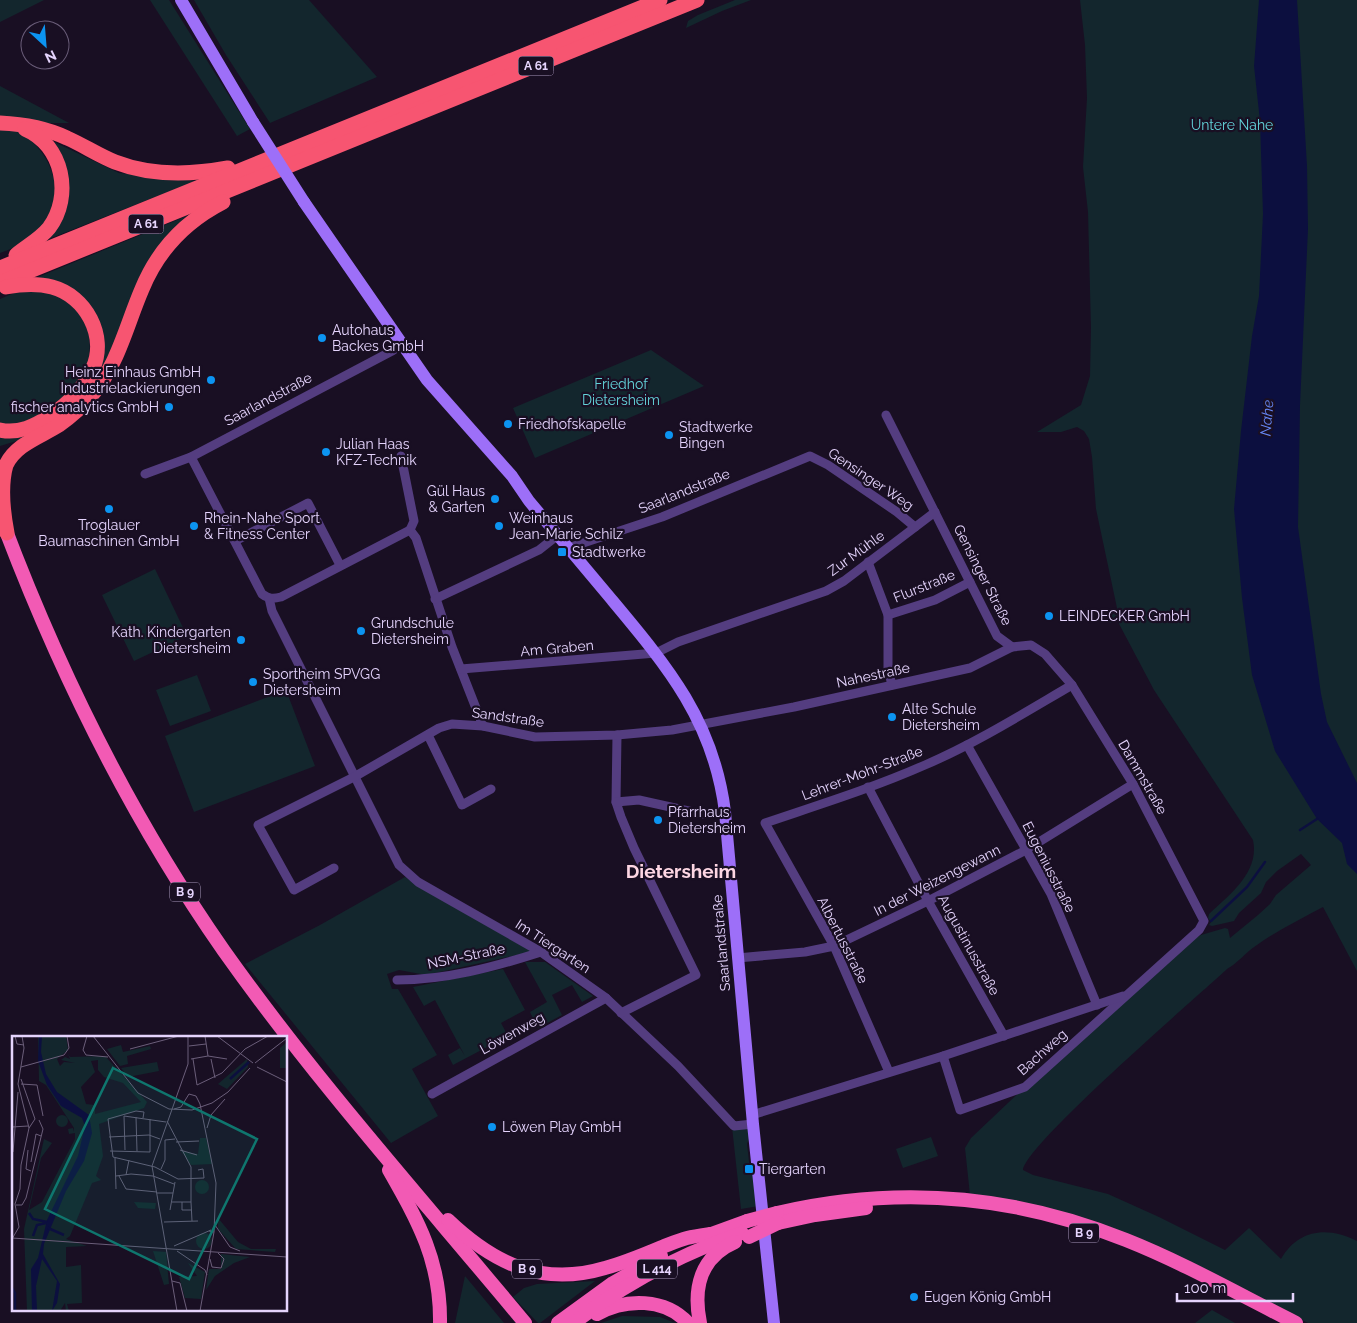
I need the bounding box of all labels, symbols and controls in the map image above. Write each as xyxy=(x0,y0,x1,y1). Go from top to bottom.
north arrow xyxy=(20,20,70,70)
text: N xyxy=(42,47,59,66)
road number: A 61 xyxy=(518,56,554,76)
park label: Untere Nahe xyxy=(1191,117,1273,133)
road number: A 61 xyxy=(128,214,164,233)
place label: Autohaus Backes GmbH xyxy=(332,322,424,354)
marker: Autohaus Backes GmbH xyxy=(316,332,328,344)
place label: Heinz Einhaus GmbH Industrielackierungen xyxy=(60,364,201,396)
street label: Saarlandstraße xyxy=(221,369,315,429)
marker: Heinz Einhaus GmbH Industrielackierungen xyxy=(205,374,217,386)
park label: Friedhof Dietersheim xyxy=(582,376,660,408)
place label: fischer analytics GmbH xyxy=(11,399,159,415)
water label: Nahe xyxy=(1256,399,1278,437)
marker: fischer analytics GmbH xyxy=(163,401,175,413)
place label: Friedhofskapelle xyxy=(518,416,626,432)
marker: Friedhofskapelle xyxy=(502,418,514,430)
place label: Stadtwerke Bingen xyxy=(679,419,753,451)
marker: Stadtwerke Bingen xyxy=(663,429,675,441)
place label: Julian Haas KFZ-Technik xyxy=(336,436,417,468)
street label: Gensinger Weg xyxy=(825,445,917,513)
marker: Julian Haas KFZ-Technik xyxy=(320,446,332,458)
street label: Saarlandstraße xyxy=(636,465,732,517)
place label: Gül Haus & Garten xyxy=(427,483,485,515)
marker: Gül Haus & Garten xyxy=(489,493,501,505)
marker: Troglauer Baumaschinen GmbH xyxy=(103,503,115,515)
place label: Rhein-Nahe Sport & Fitness Center xyxy=(204,510,320,542)
place label: Weinhaus Jean-Marie Schilz xyxy=(509,510,623,542)
place label: Troglauer Baumaschinen GmbH xyxy=(38,517,180,549)
marker: Rhein-Nahe Sport & Fitness Center xyxy=(188,520,200,532)
marker: Weinhaus Jean-Marie Schilz xyxy=(493,520,505,532)
street label: Gensinger Straße xyxy=(951,522,1015,628)
street label: Zur Mühle xyxy=(825,527,887,579)
place label: Stadtwerke xyxy=(572,544,646,560)
marker: Stadtwerke xyxy=(556,546,568,558)
street label: Flurstraße xyxy=(891,566,957,606)
place label: LEINDECKER GmbH xyxy=(1059,608,1190,624)
marker: LEINDECKER GmbH xyxy=(1043,610,1055,622)
place label: Grundschule Dietersheim xyxy=(371,615,454,647)
place label: Kath. Kindergarten Dietersheim xyxy=(111,624,231,656)
marker: Grundschule Dietersheim xyxy=(355,625,367,637)
marker: Kath. Kindergarten Dietersheim xyxy=(235,634,247,646)
street label: Am Graben xyxy=(520,637,594,659)
street label: Nahestraße xyxy=(835,659,911,691)
place label: Sportheim SPVGG Dietersheim xyxy=(263,666,380,698)
marker: Sportheim SPVGG Dietersheim xyxy=(247,676,259,688)
place label: Alte Schule Dietersheim xyxy=(902,701,980,733)
street label: Sandstraße xyxy=(471,704,545,730)
marker: Alte Schule Dietersheim xyxy=(886,711,898,723)
street label: Dammstraße xyxy=(1115,737,1171,817)
street label: Lehrer-Mohr-Straße xyxy=(799,743,925,803)
place label: Pfarrhaus Dietersheim xyxy=(668,804,746,836)
marker: Pfarrhaus Dietersheim xyxy=(652,814,664,826)
street label: Eugeniusstraße xyxy=(1019,819,1079,915)
street label: In der Weizengewann xyxy=(871,841,1003,919)
district label: Dietersheim xyxy=(626,860,736,882)
road number: B 9 xyxy=(170,882,200,902)
street label: Augustinusstraße xyxy=(935,892,1003,998)
street label: Saarlandstraße xyxy=(709,894,733,992)
street label: Albertusstraße xyxy=(814,894,872,986)
street label: Im Tiergarten xyxy=(513,916,593,976)
street label: NSM-Straße xyxy=(426,940,506,972)
street label: Löwenweg xyxy=(477,1009,547,1057)
street label: Bachweg xyxy=(1014,1026,1070,1078)
inset map xyxy=(12,1036,288,1310)
place label: Löwen Play GmbH xyxy=(502,1119,622,1135)
marker: Löwen Play GmbH xyxy=(486,1121,498,1133)
place label: Tiergarten xyxy=(759,1161,826,1177)
marker: Tiergarten xyxy=(743,1163,755,1175)
road number: B 9 xyxy=(1069,1224,1099,1242)
road number: B 9 xyxy=(512,1260,542,1278)
road number: L 414 xyxy=(637,1260,677,1278)
scale bar xyxy=(1177,1270,1293,1302)
text: 100 m xyxy=(1184,1279,1226,1297)
place label: Eugen König GmbH xyxy=(924,1289,1051,1305)
marker: Eugen König GmbH xyxy=(908,1291,920,1303)

